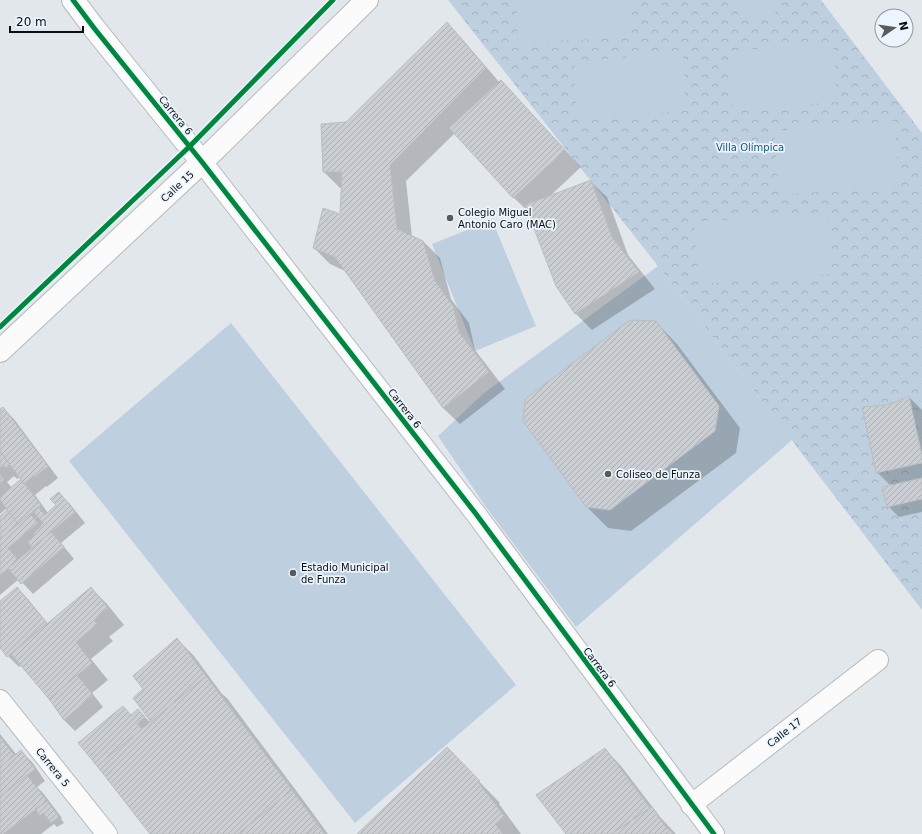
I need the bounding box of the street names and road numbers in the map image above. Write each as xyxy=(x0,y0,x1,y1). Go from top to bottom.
street label: Carrera 6 xyxy=(157,94,195,137)
street label: Calle 15 xyxy=(159,168,196,204)
street label: Carrera 6 xyxy=(386,386,423,430)
street label: Carrera 6 xyxy=(581,645,618,689)
street label: Calle 17 xyxy=(765,716,804,749)
street label: Carrera 5 xyxy=(34,746,72,789)

